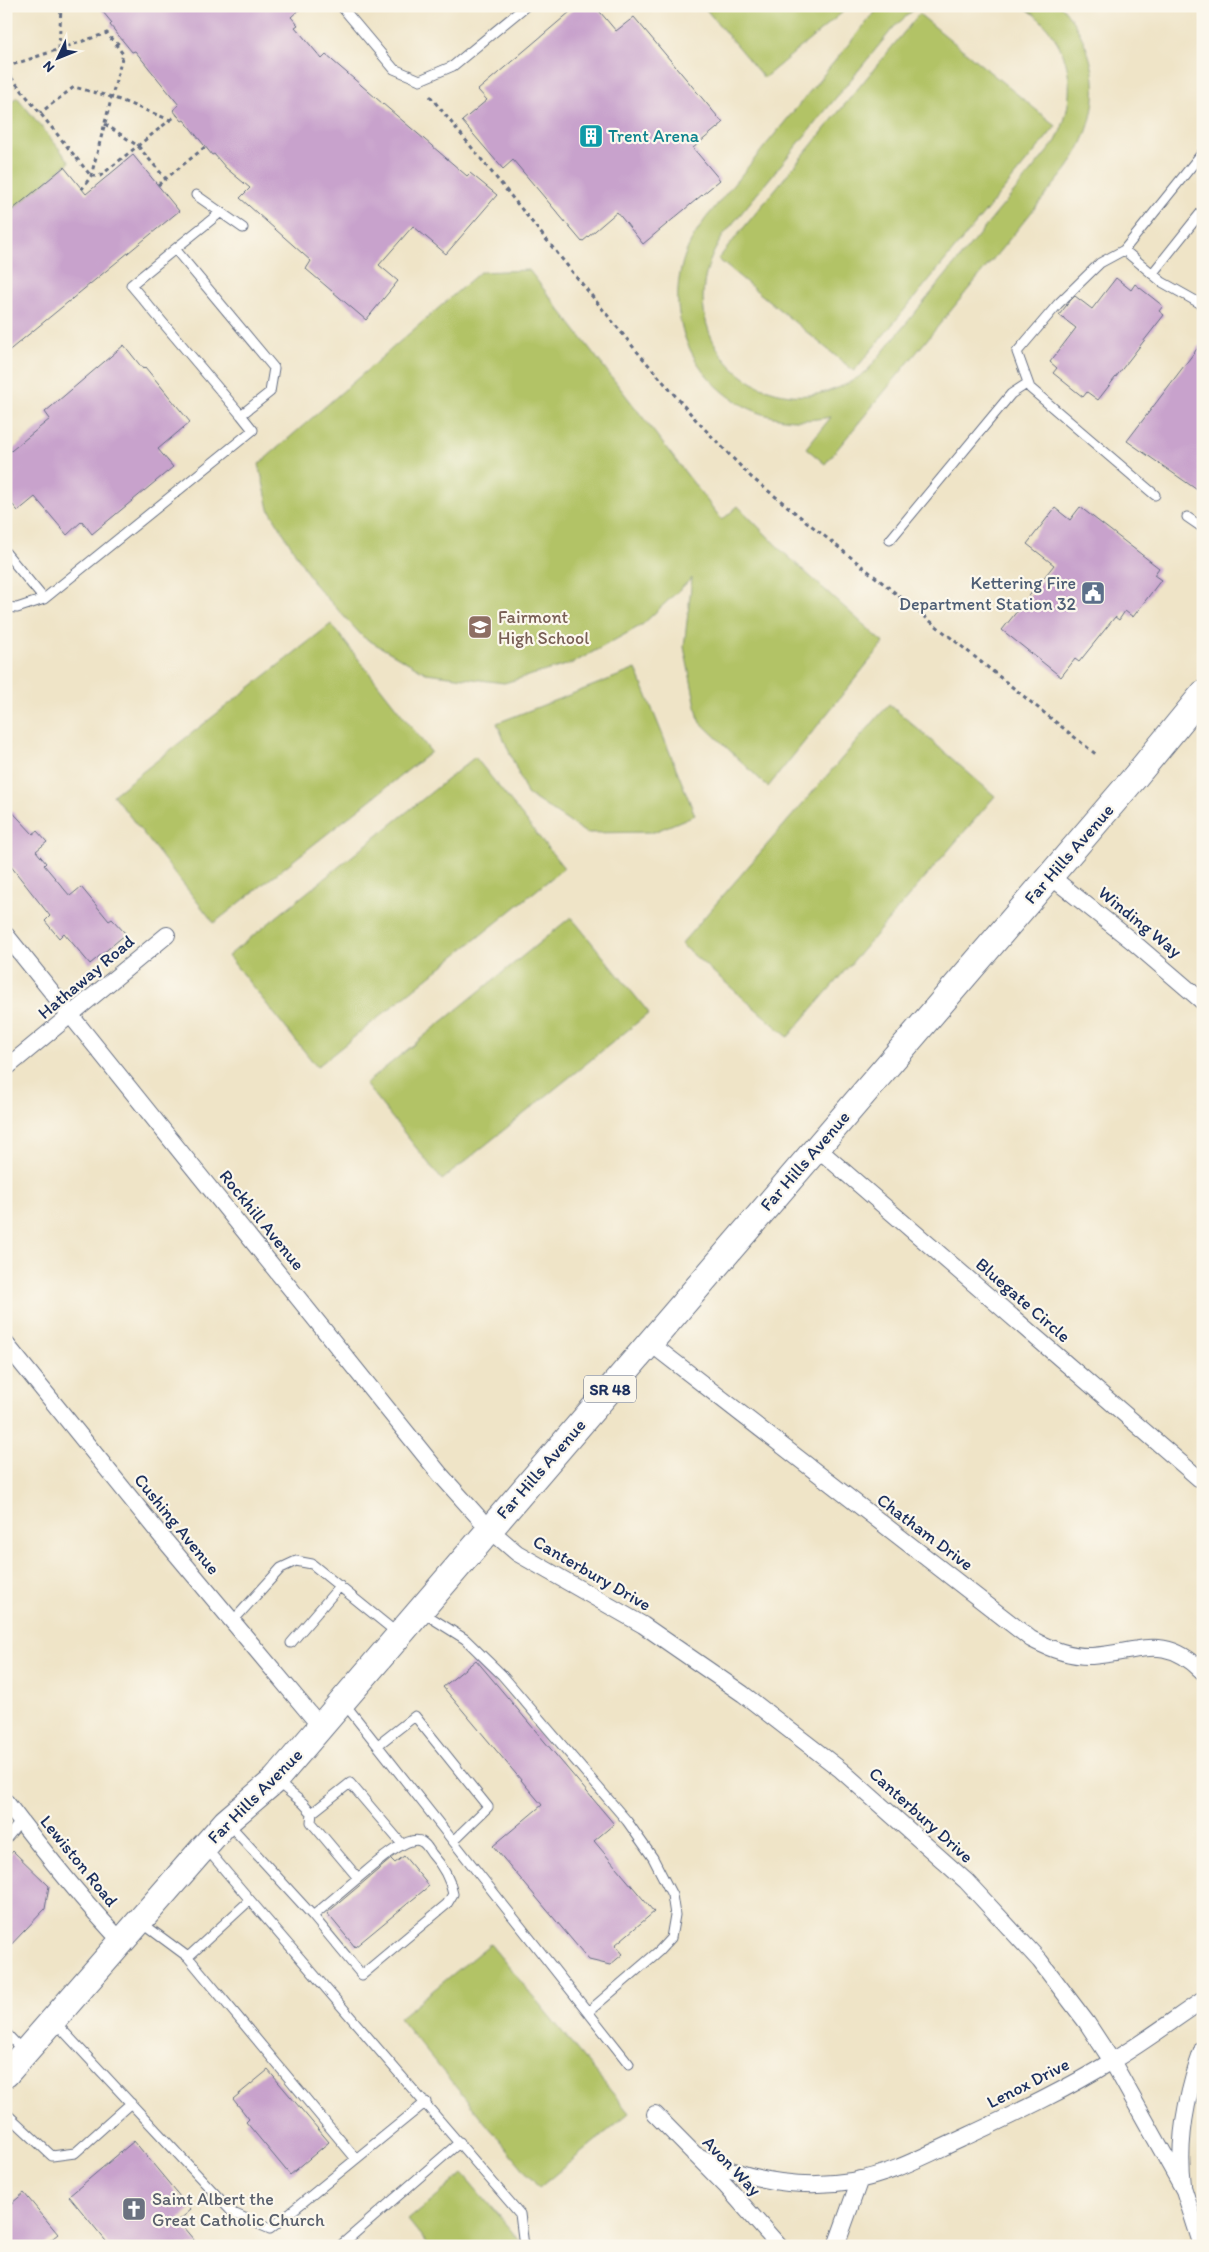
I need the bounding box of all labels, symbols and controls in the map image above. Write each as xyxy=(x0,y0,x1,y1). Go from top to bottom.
north arrow xyxy=(32,32,82,82)
text: N xyxy=(39,57,58,76)
building icon: Trent Arena xyxy=(578,123,604,149)
place label: Trent Arena xyxy=(608,125,700,147)
place label: Kettering Fire Department Station 32 xyxy=(899,572,1077,615)
public building icon: Kettering Fire Department Station 32 xyxy=(1080,580,1106,606)
place label: Fairmont High School xyxy=(498,606,589,649)
school or university icon: Fairmont High School xyxy=(467,614,493,640)
street label: Far Hills Avenue xyxy=(1019,799,1119,909)
street label: Winding Way xyxy=(1094,882,1187,963)
street label: Hathaway Road xyxy=(33,930,139,1024)
street label: Far Hills Avenue xyxy=(755,1106,855,1216)
street label: Rockhill Avenue xyxy=(215,1165,309,1275)
street label: Bluegate Circle xyxy=(971,1253,1075,1347)
road number: SR 48 xyxy=(584,1376,636,1402)
street label: Far Hills Avenue xyxy=(491,1414,591,1524)
street label: Cushing Avenue xyxy=(129,1469,225,1579)
street label: Chatham Drive xyxy=(872,1489,978,1575)
street label: Canterbury Drive xyxy=(529,1530,655,1616)
street label: Far Hills Avenue xyxy=(203,1744,307,1848)
street label: Canterbury Drive xyxy=(864,1762,978,1868)
street label: Lewiston Road xyxy=(35,1811,123,1911)
street label: Lenox Drive xyxy=(983,2053,1073,2113)
street label: Avon Way xyxy=(698,2131,766,2201)
place label: Saint Albert the Great Catholic Church xyxy=(152,2188,325,2231)
church icon: Saint Albert the Great Catholic Church xyxy=(121,2196,147,2222)

